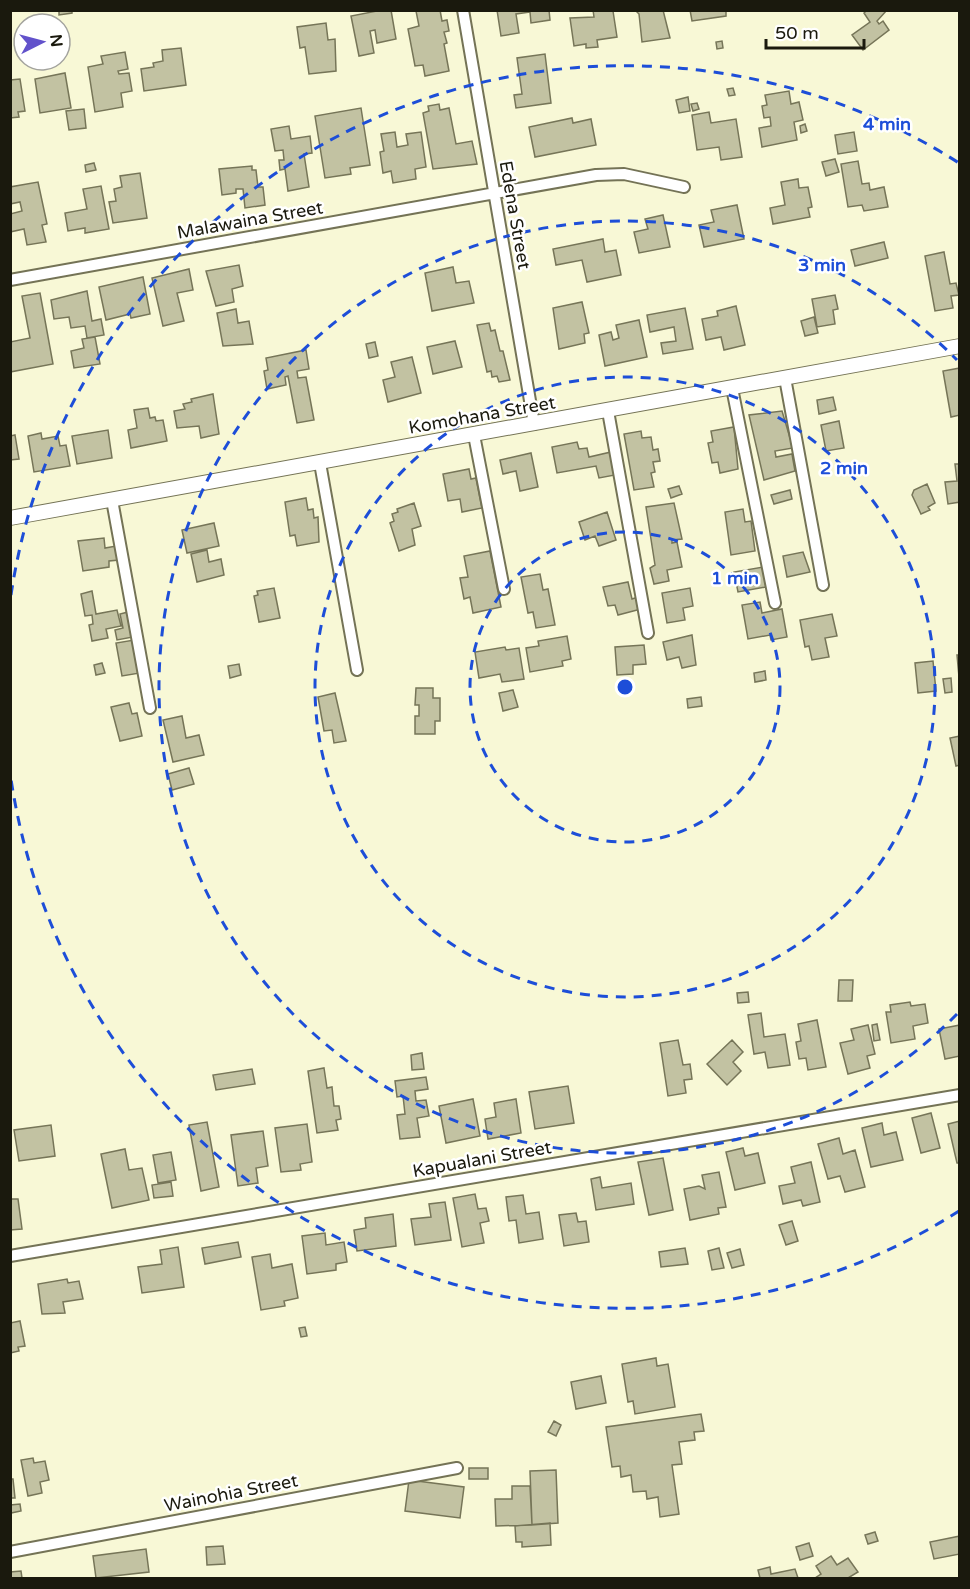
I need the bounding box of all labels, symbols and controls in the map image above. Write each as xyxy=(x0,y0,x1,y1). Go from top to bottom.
north arrow xyxy=(12,12,72,72)
scale bar xyxy=(766,12,864,50)
text: 50 m xyxy=(775,22,819,44)
text: N xyxy=(45,33,67,48)
text: 4 min xyxy=(863,113,911,135)
street label: Edena Street xyxy=(495,159,535,271)
street label: Malawaina Street xyxy=(175,196,325,244)
text: 3 min xyxy=(798,254,846,276)
street label: Komohana Street xyxy=(407,391,557,439)
text: 2 min xyxy=(820,457,868,479)
text: 1 min xyxy=(711,567,759,589)
centre of rings xyxy=(615,677,635,697)
street label: Kapualani Street xyxy=(411,1136,553,1182)
street label: Wainohia Street xyxy=(162,1469,300,1517)

